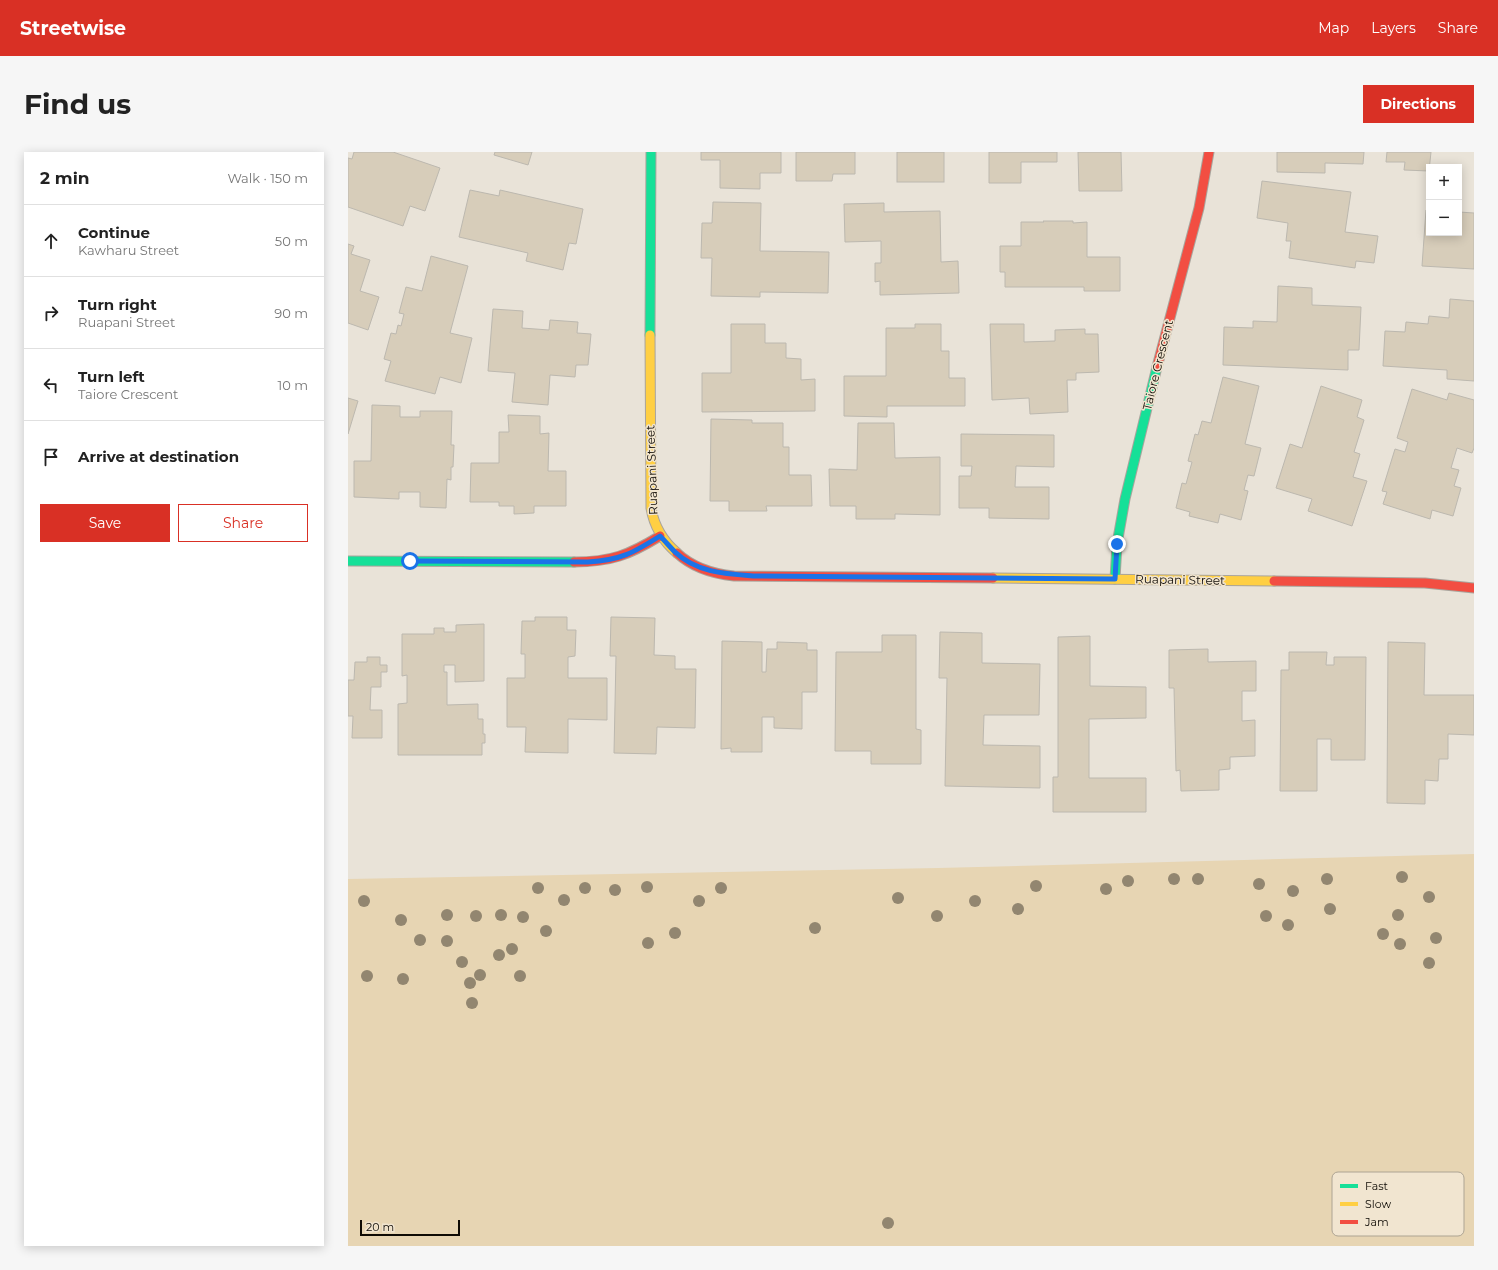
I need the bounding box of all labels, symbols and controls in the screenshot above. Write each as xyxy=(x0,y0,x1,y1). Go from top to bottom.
text: Streetwise xyxy=(20,17,126,40)
text: Map xyxy=(1318,19,1349,37)
text: Layers xyxy=(1371,19,1416,37)
text: Share xyxy=(1438,19,1478,37)
button: Directions xyxy=(1363,85,1474,123)
text: Find us xyxy=(24,87,131,121)
map controls xyxy=(1426,164,1462,236)
button: + xyxy=(1426,164,1462,200)
text: 2 min xyxy=(40,168,90,188)
text: Walk · 150 m xyxy=(227,170,308,186)
button: − xyxy=(1426,200,1462,236)
text: Continue xyxy=(78,223,150,242)
icon: ahead xyxy=(40,230,62,252)
text: 50 m xyxy=(275,233,308,249)
text: Kawharu Street xyxy=(78,242,179,258)
text: Turn right xyxy=(78,295,157,314)
icon: right xyxy=(40,302,62,324)
text: 90 m xyxy=(274,305,308,321)
text: Ruapani Street xyxy=(78,314,175,330)
street label: Taiore Crescent xyxy=(1139,318,1176,412)
text: Turn left xyxy=(78,367,145,386)
icon: left xyxy=(40,374,62,396)
text: 10 m xyxy=(278,377,308,393)
text: Taiore Crescent xyxy=(78,386,178,402)
street label: Ruapani Street xyxy=(642,425,661,515)
icon: arrive xyxy=(40,446,62,468)
text: Arrive at destination xyxy=(78,447,239,466)
button: Save xyxy=(40,504,170,542)
button: Share xyxy=(178,504,308,542)
route end xyxy=(1108,535,1126,553)
route start xyxy=(401,552,419,570)
street label: Ruapani Street xyxy=(1135,571,1225,588)
legend xyxy=(1332,1172,1464,1236)
text: Fast xyxy=(1365,1179,1389,1193)
text: Slow xyxy=(1365,1197,1391,1211)
text: Jam xyxy=(1364,1215,1389,1229)
scale bar xyxy=(360,1218,460,1237)
text: 20 m xyxy=(366,1220,394,1234)

